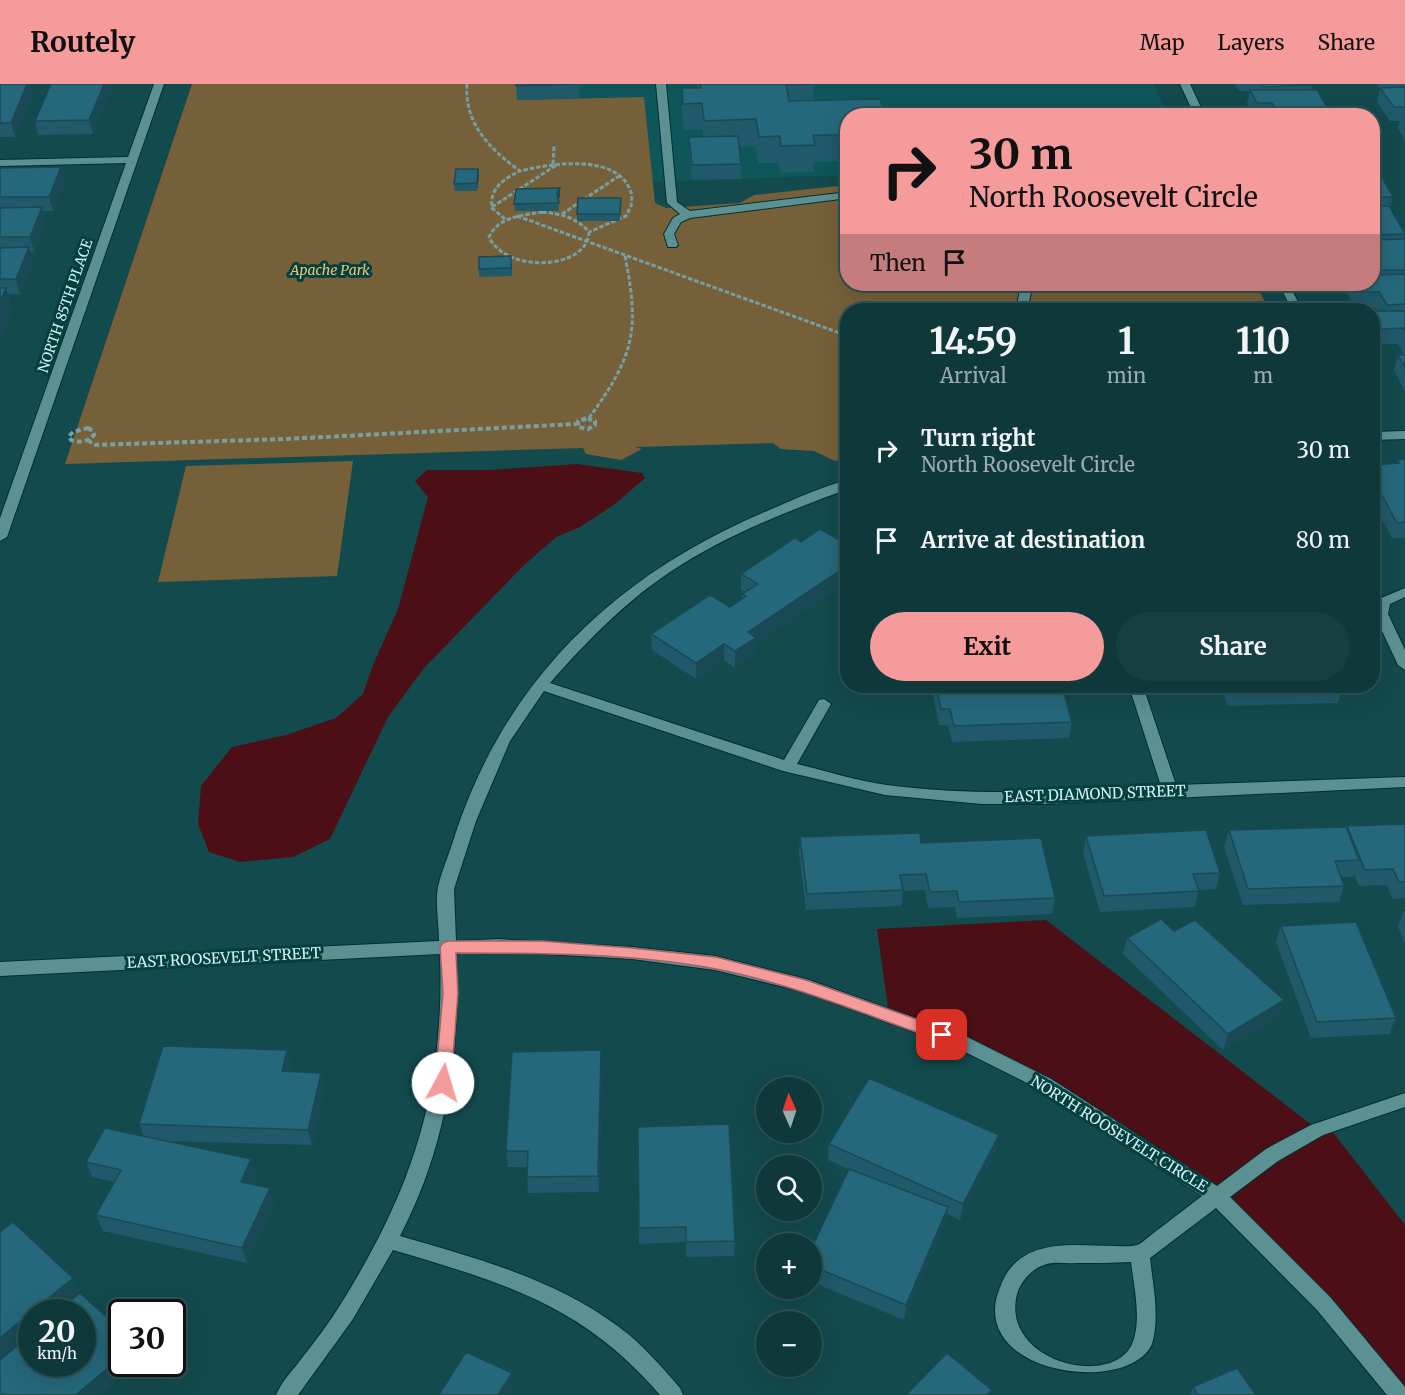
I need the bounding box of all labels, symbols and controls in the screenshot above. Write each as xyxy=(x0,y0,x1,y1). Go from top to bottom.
text: Routely xyxy=(30,24,135,60)
text: Map xyxy=(1140,29,1185,56)
text: Layers xyxy=(1218,29,1285,56)
text: Share xyxy=(1318,29,1375,56)
text: 30 m xyxy=(969,128,1073,180)
icon: right xyxy=(870,132,948,210)
text: North Roosevelt Circle xyxy=(969,180,1258,214)
street label: NORTH 85TH PLACE xyxy=(34,237,96,375)
icon: arrive xyxy=(938,246,971,279)
text: Then xyxy=(870,249,926,277)
park label: Apache Park xyxy=(289,261,370,279)
text: 14:59 xyxy=(930,319,1017,364)
text: 1 xyxy=(1118,319,1135,364)
text: 110 xyxy=(1236,319,1290,364)
text: Arrival xyxy=(940,363,1007,388)
text: min xyxy=(1107,363,1146,388)
text: m xyxy=(1253,363,1273,388)
text: Turn right xyxy=(921,424,1035,452)
icon: right xyxy=(870,434,903,467)
text: 30 m xyxy=(1296,436,1350,464)
text: North Roosevelt Circle xyxy=(921,452,1135,477)
icon: arrive xyxy=(870,524,903,557)
text: Arrive at destination xyxy=(921,526,1145,554)
text: 80 m xyxy=(1296,526,1350,554)
button: Exit xyxy=(870,612,1104,681)
button: Share xyxy=(1116,612,1350,681)
street label: EAST DIAMOND STREET xyxy=(1004,781,1187,806)
street label: EAST ROOSEVELT STREET xyxy=(126,943,322,972)
pin xyxy=(916,1009,967,1060)
icon: arrive xyxy=(925,1018,958,1051)
position arrow xyxy=(411,1051,475,1115)
street label: NORTH ROOSEVELT CIRCLE xyxy=(1027,1071,1212,1196)
north arrow xyxy=(756,1077,822,1143)
map controls xyxy=(756,1077,822,1377)
button: search xyxy=(756,1155,822,1221)
button: + xyxy=(756,1233,822,1299)
speed limit sign: 30 xyxy=(108,1299,186,1377)
button: − xyxy=(756,1311,822,1377)
text: 20 xyxy=(38,1312,76,1350)
text: km/h xyxy=(37,1344,77,1363)

